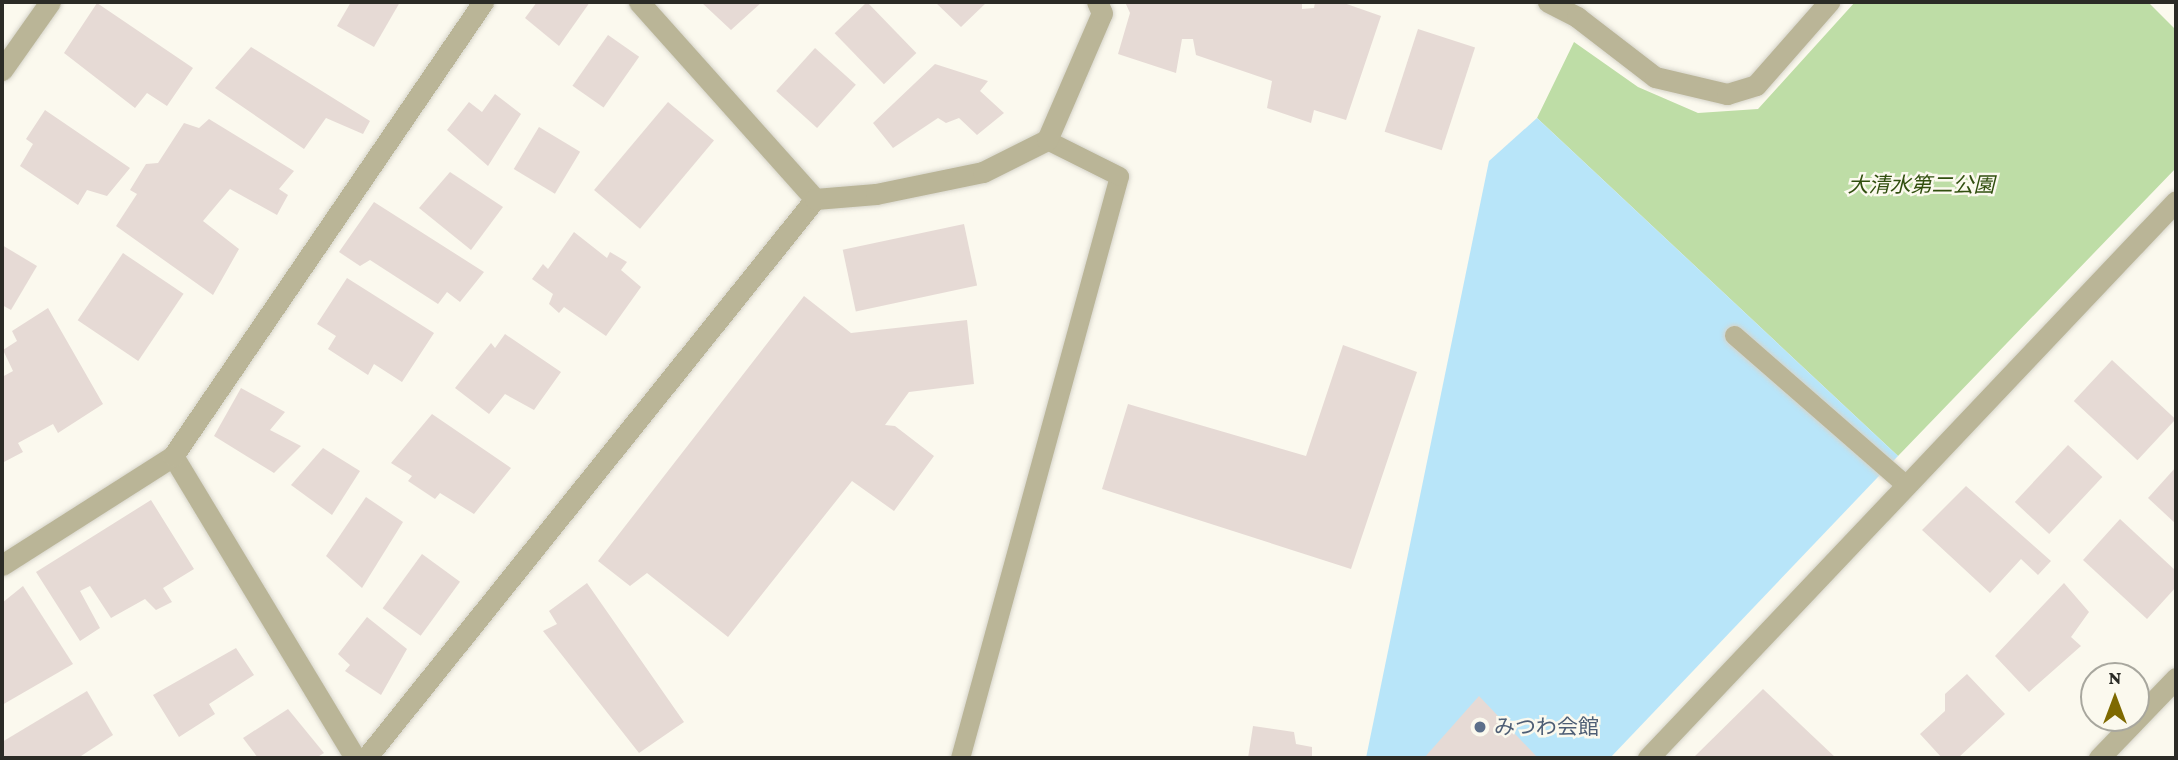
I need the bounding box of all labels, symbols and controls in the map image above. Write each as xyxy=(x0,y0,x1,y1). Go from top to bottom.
park label: 大清水第二公園 xyxy=(1848,172,1994,198)
north arrow xyxy=(2080,662,2150,732)
text: N xyxy=(2109,667,2121,688)
place label: みつわ会館 xyxy=(1494,714,1599,740)
marker: みつわ会館 xyxy=(1472,719,1488,735)

